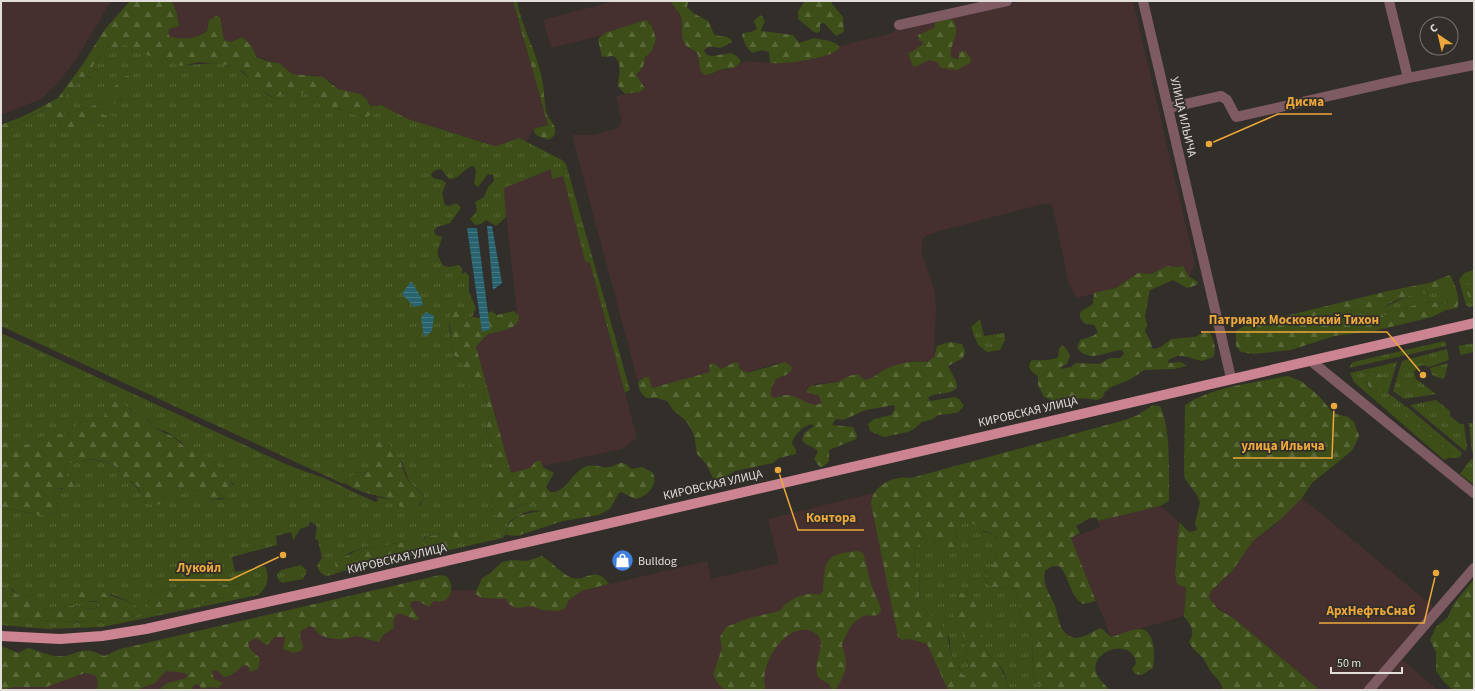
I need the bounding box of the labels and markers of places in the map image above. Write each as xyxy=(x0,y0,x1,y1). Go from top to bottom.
callout: Дисма xyxy=(1278,89,1332,114)
callout: Патриарх Московский Тихон xyxy=(1201,307,1387,332)
callout: улица Ильича xyxy=(1233,433,1332,458)
callout: Контора xyxy=(798,505,864,530)
shop icon: Bulldog xyxy=(610,548,636,574)
place label: Bulldog xyxy=(638,553,677,570)
callout: Лукойл xyxy=(169,555,230,580)
callout: АрхНефтьСнаб xyxy=(1319,598,1424,623)

